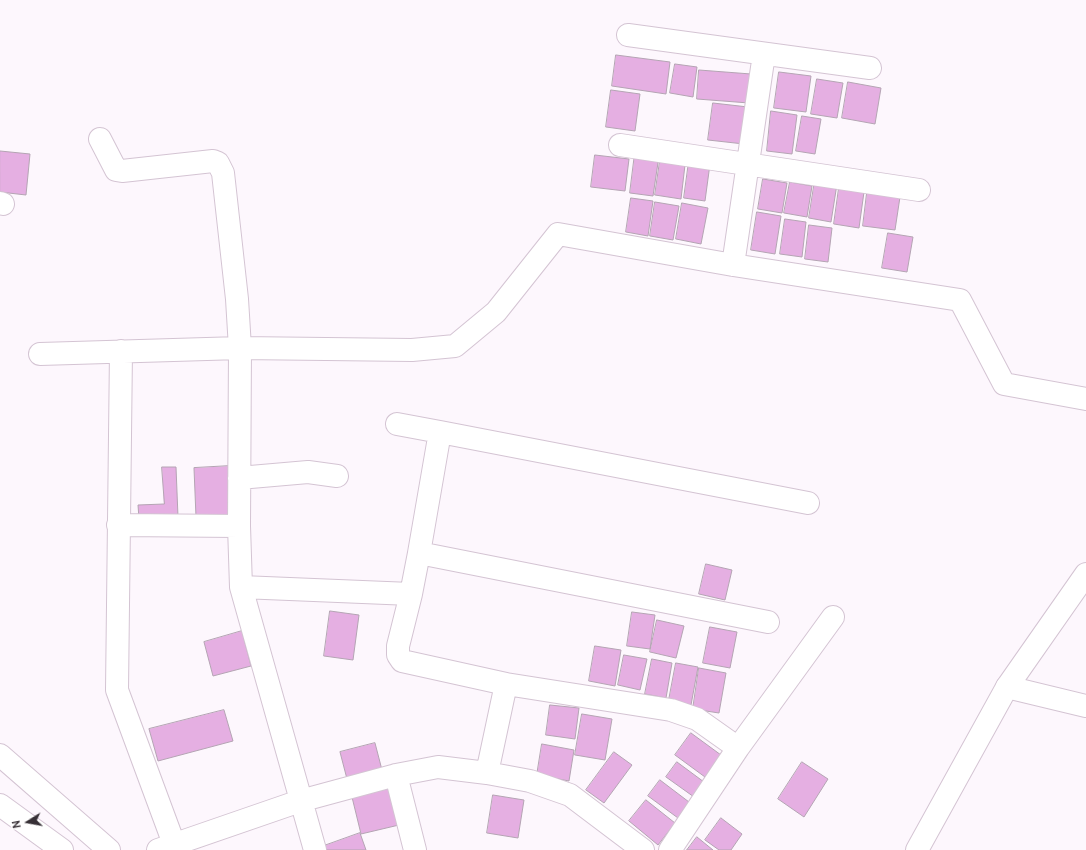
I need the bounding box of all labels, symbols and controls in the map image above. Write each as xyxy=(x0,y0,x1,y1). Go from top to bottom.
north arrow xyxy=(8,802,48,842)
text: N xyxy=(9,819,24,829)

